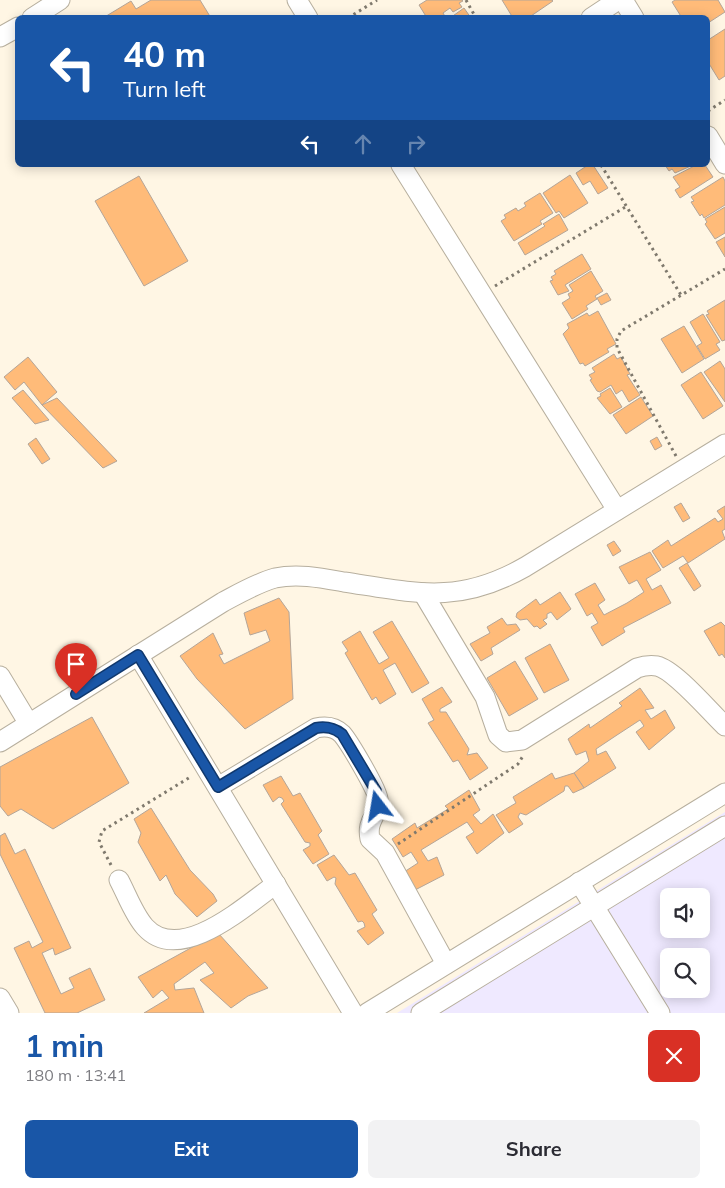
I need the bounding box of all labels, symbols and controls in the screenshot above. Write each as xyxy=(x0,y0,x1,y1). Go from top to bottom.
text: 40 m xyxy=(123,32,206,76)
icon: left xyxy=(40,35,105,100)
text: Turn left xyxy=(123,75,206,103)
icon: left xyxy=(296,130,324,158)
icon: ahead xyxy=(349,130,377,158)
icon: right xyxy=(402,130,430,158)
pin xyxy=(55,643,97,694)
icon: arrive xyxy=(62,650,90,678)
position arrow xyxy=(351,779,403,831)
map controls xyxy=(660,888,710,998)
button: sound xyxy=(660,888,710,938)
button: search xyxy=(660,948,710,998)
text: 1 min xyxy=(25,1027,104,1065)
button: close xyxy=(648,1030,700,1082)
text: 180 m · 13:41 xyxy=(25,1065,126,1085)
button: Exit xyxy=(25,1120,358,1178)
button: Share xyxy=(368,1120,700,1178)

